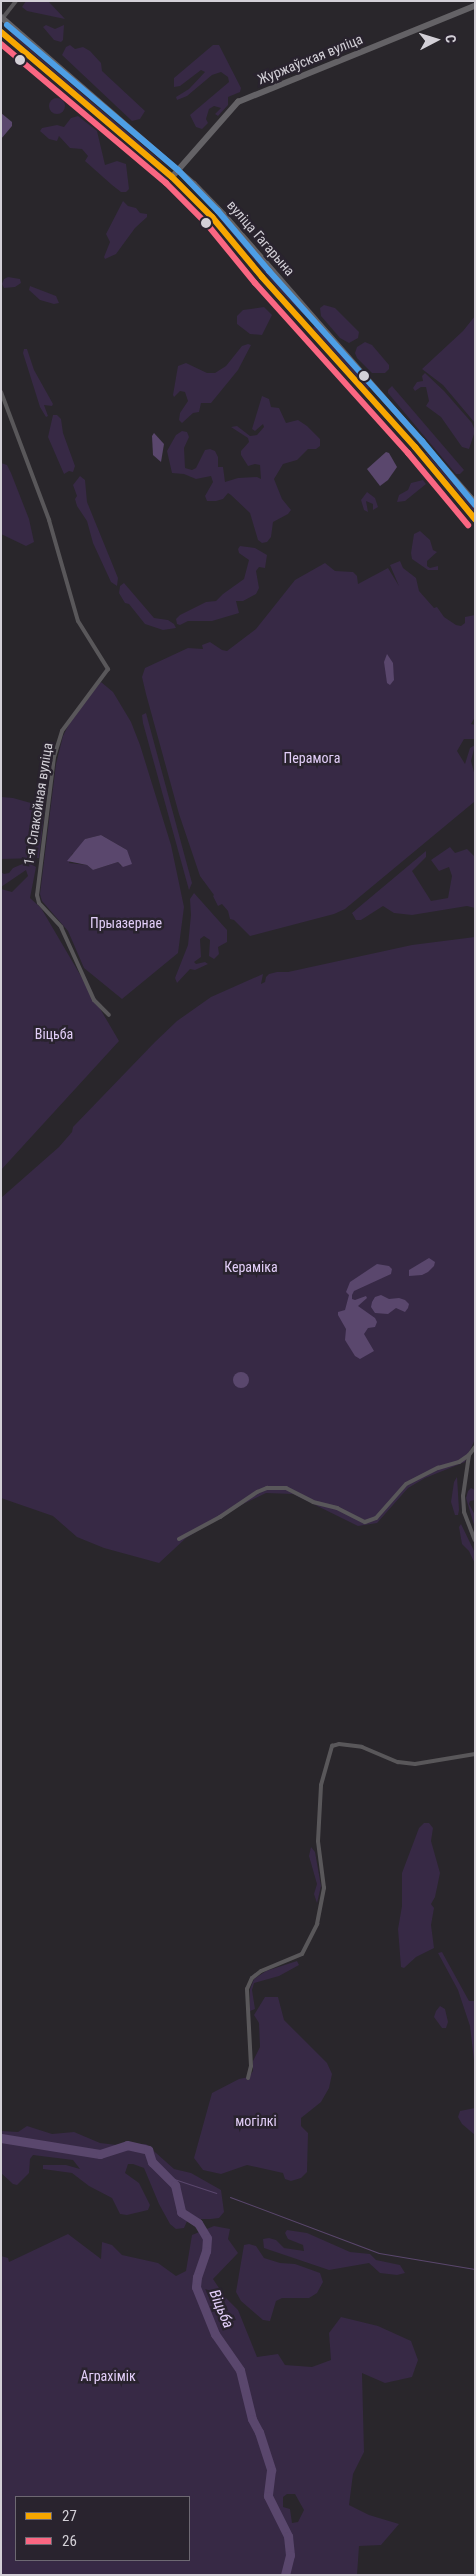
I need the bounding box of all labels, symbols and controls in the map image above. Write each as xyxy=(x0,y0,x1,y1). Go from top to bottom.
north arrow xyxy=(411,15,461,65)
street label: Журжаўская вуліца xyxy=(255,30,365,88)
text: С xyxy=(443,34,459,43)
unlabelled marker xyxy=(15,55,25,65)
street label: вуліца Гагарына xyxy=(224,197,298,279)
unlabelled marker xyxy=(201,218,211,228)
unlabelled marker xyxy=(359,371,369,381)
street label: 1-я Спакойная вуліца xyxy=(20,742,56,866)
park label: Перамога xyxy=(284,750,340,766)
park label: Прыазернае xyxy=(90,915,162,931)
park label: Віцьба xyxy=(35,1026,73,1042)
park label: Кераміка xyxy=(224,1259,278,1275)
park label: могілкі xyxy=(235,2113,277,2129)
water label: Віцьба xyxy=(205,2287,237,2331)
park label: Аграхімік xyxy=(80,2368,136,2384)
legend xyxy=(15,2496,190,2561)
text: 27 xyxy=(62,2507,77,2525)
text: 26 xyxy=(62,2532,77,2550)

